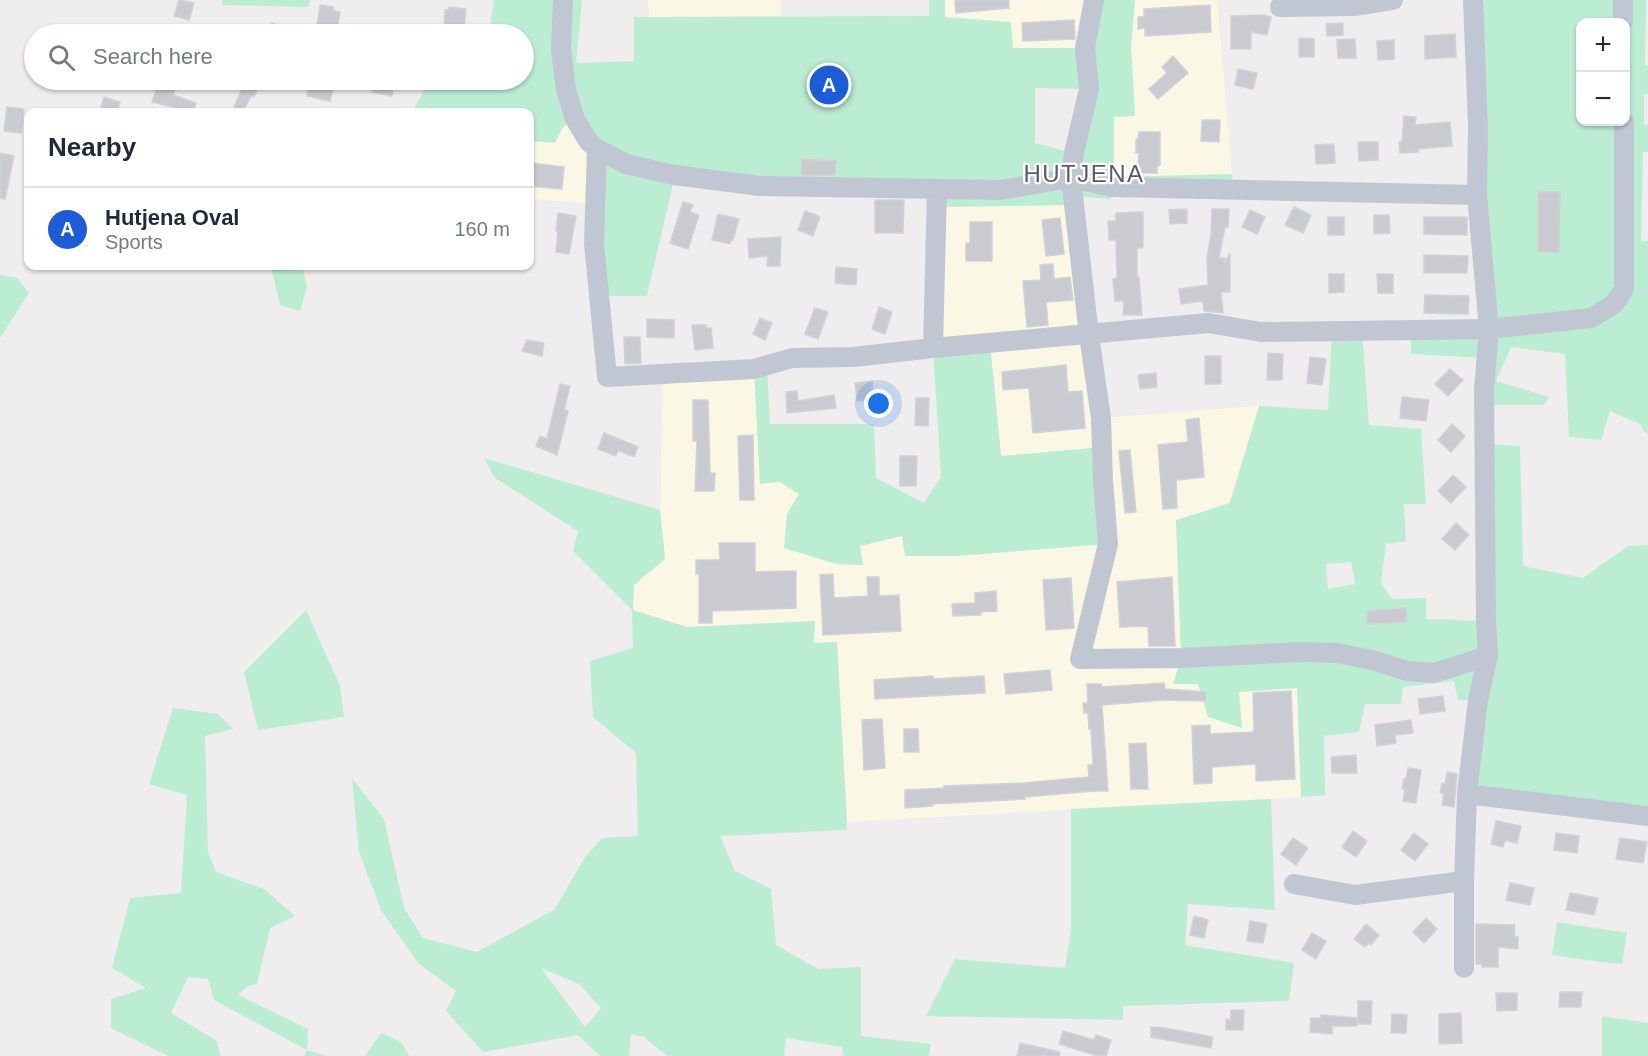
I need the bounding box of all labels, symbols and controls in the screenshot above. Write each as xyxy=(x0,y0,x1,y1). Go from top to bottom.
map controls xyxy=(1576,18,1630,126)
button: + xyxy=(1576,18,1630,72)
search box xyxy=(24,24,534,90)
icon: search xyxy=(45,41,78,74)
text: Search here xyxy=(93,44,213,69)
pin: A xyxy=(810,62,848,107)
button: − xyxy=(1576,72,1630,126)
text: Nearby xyxy=(48,132,136,162)
district label: HUTJENA xyxy=(1023,160,1145,187)
text: Hutjena Oval xyxy=(105,205,239,230)
text: A xyxy=(60,218,75,240)
text: 160 m xyxy=(454,218,510,240)
text: Sports xyxy=(105,231,163,253)
your location xyxy=(864,389,893,418)

